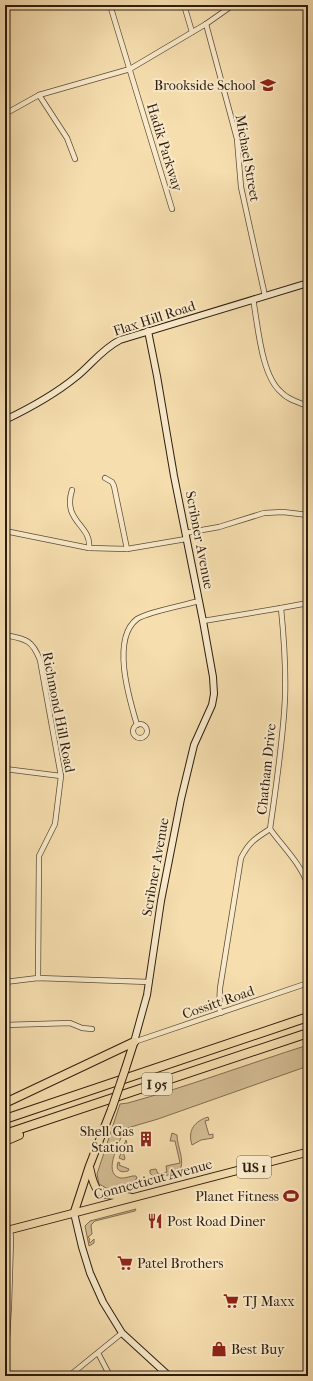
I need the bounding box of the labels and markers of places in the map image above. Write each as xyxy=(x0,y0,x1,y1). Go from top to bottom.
school or university icon: Brookside School xyxy=(259,76,277,94)
place label: Brookside School xyxy=(154,77,256,94)
place label: Shell Gas Station xyxy=(80,1123,134,1156)
building icon: Shell Gas Station xyxy=(137,1130,155,1148)
sports icon: Planet Fitness xyxy=(282,1187,300,1205)
place label: Planet Fitness xyxy=(195,1188,279,1205)
restaurant icon: Post Road Diner xyxy=(146,1212,164,1230)
place label: Post Road Diner xyxy=(167,1213,265,1230)
supermarket icon: Patel Brothers xyxy=(116,1254,134,1272)
place label: Patel Brothers xyxy=(137,1255,223,1272)
supermarket icon: TJ Maxx xyxy=(222,1292,240,1310)
place label: TJ Maxx xyxy=(243,1293,295,1310)
shop icon: Best Buy xyxy=(210,1340,228,1358)
place label: Best Buy xyxy=(231,1341,285,1358)

